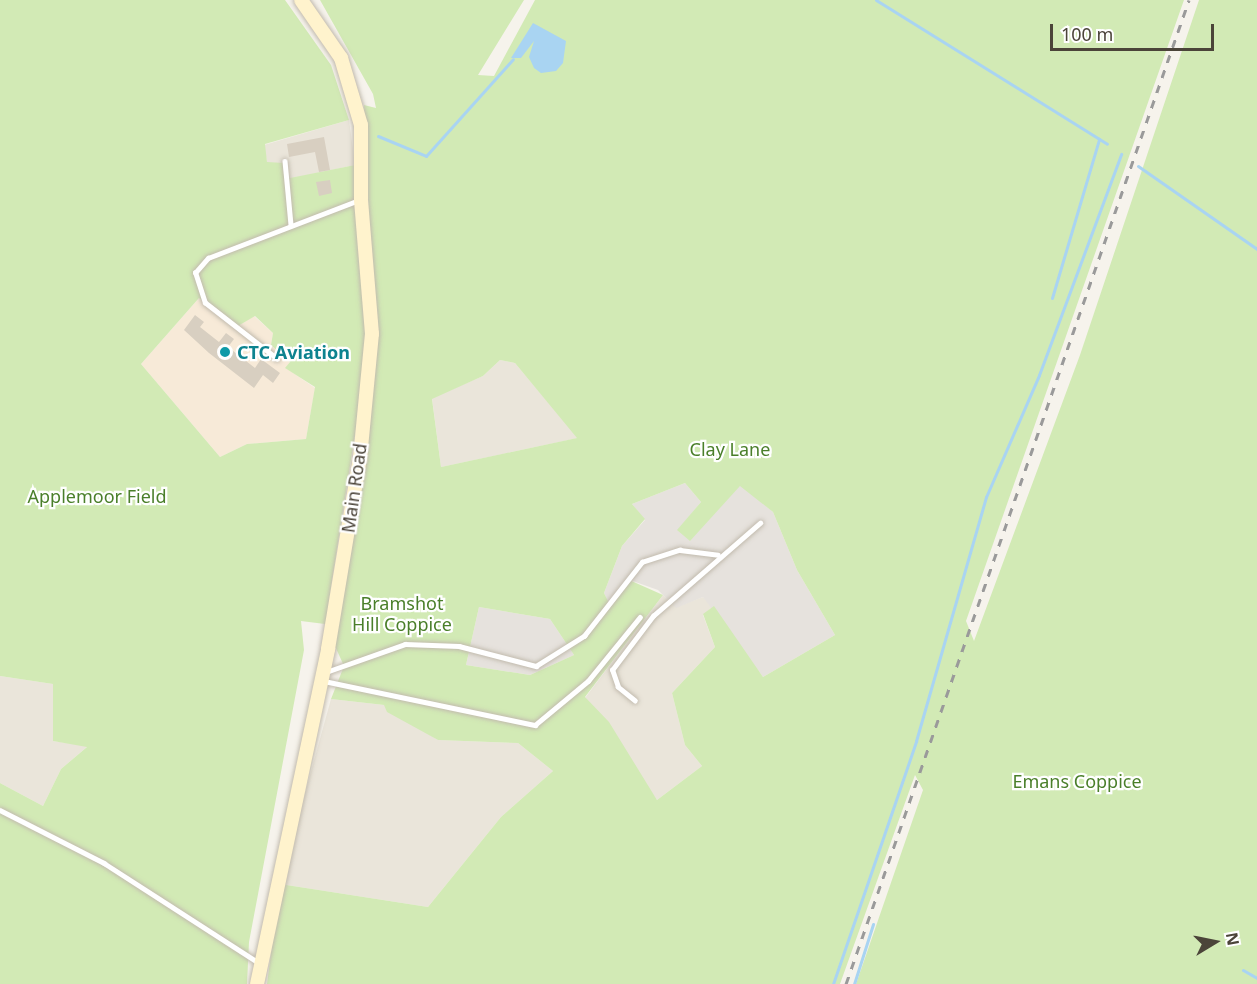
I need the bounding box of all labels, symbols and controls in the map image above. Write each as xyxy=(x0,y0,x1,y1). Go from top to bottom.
scale bar xyxy=(1053,12,1216,50)
text: 100 m xyxy=(1061,22,1113,46)
place label: CTC Aviation xyxy=(237,341,350,363)
marker: CTC Aviation xyxy=(218,345,232,359)
park label: Clay Lane xyxy=(690,438,770,460)
street label: Main Road xyxy=(337,442,371,534)
park label: Applemoor Field xyxy=(27,485,167,507)
park label: Bramshot Hill Coppice xyxy=(352,593,452,636)
park label: Emans Coppice xyxy=(1012,770,1142,792)
north arrow xyxy=(1185,912,1245,972)
text: N xyxy=(1221,931,1245,947)

